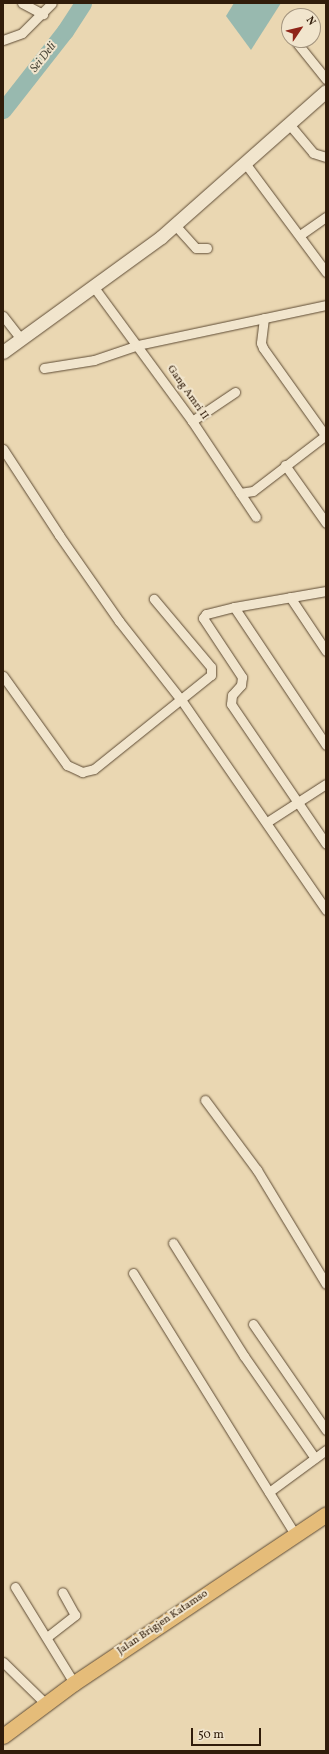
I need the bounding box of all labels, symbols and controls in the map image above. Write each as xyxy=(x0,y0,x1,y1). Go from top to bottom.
north arrow xyxy=(281,8,321,48)
text: N xyxy=(302,14,319,29)
water label: Sei Deli xyxy=(28,40,60,76)
street label: Gang Amri II xyxy=(163,363,211,423)
street label: Jalan Brigjen Katamso xyxy=(115,1588,211,1658)
scale bar xyxy=(193,1720,263,1746)
text: 50 m xyxy=(198,1727,224,1743)

